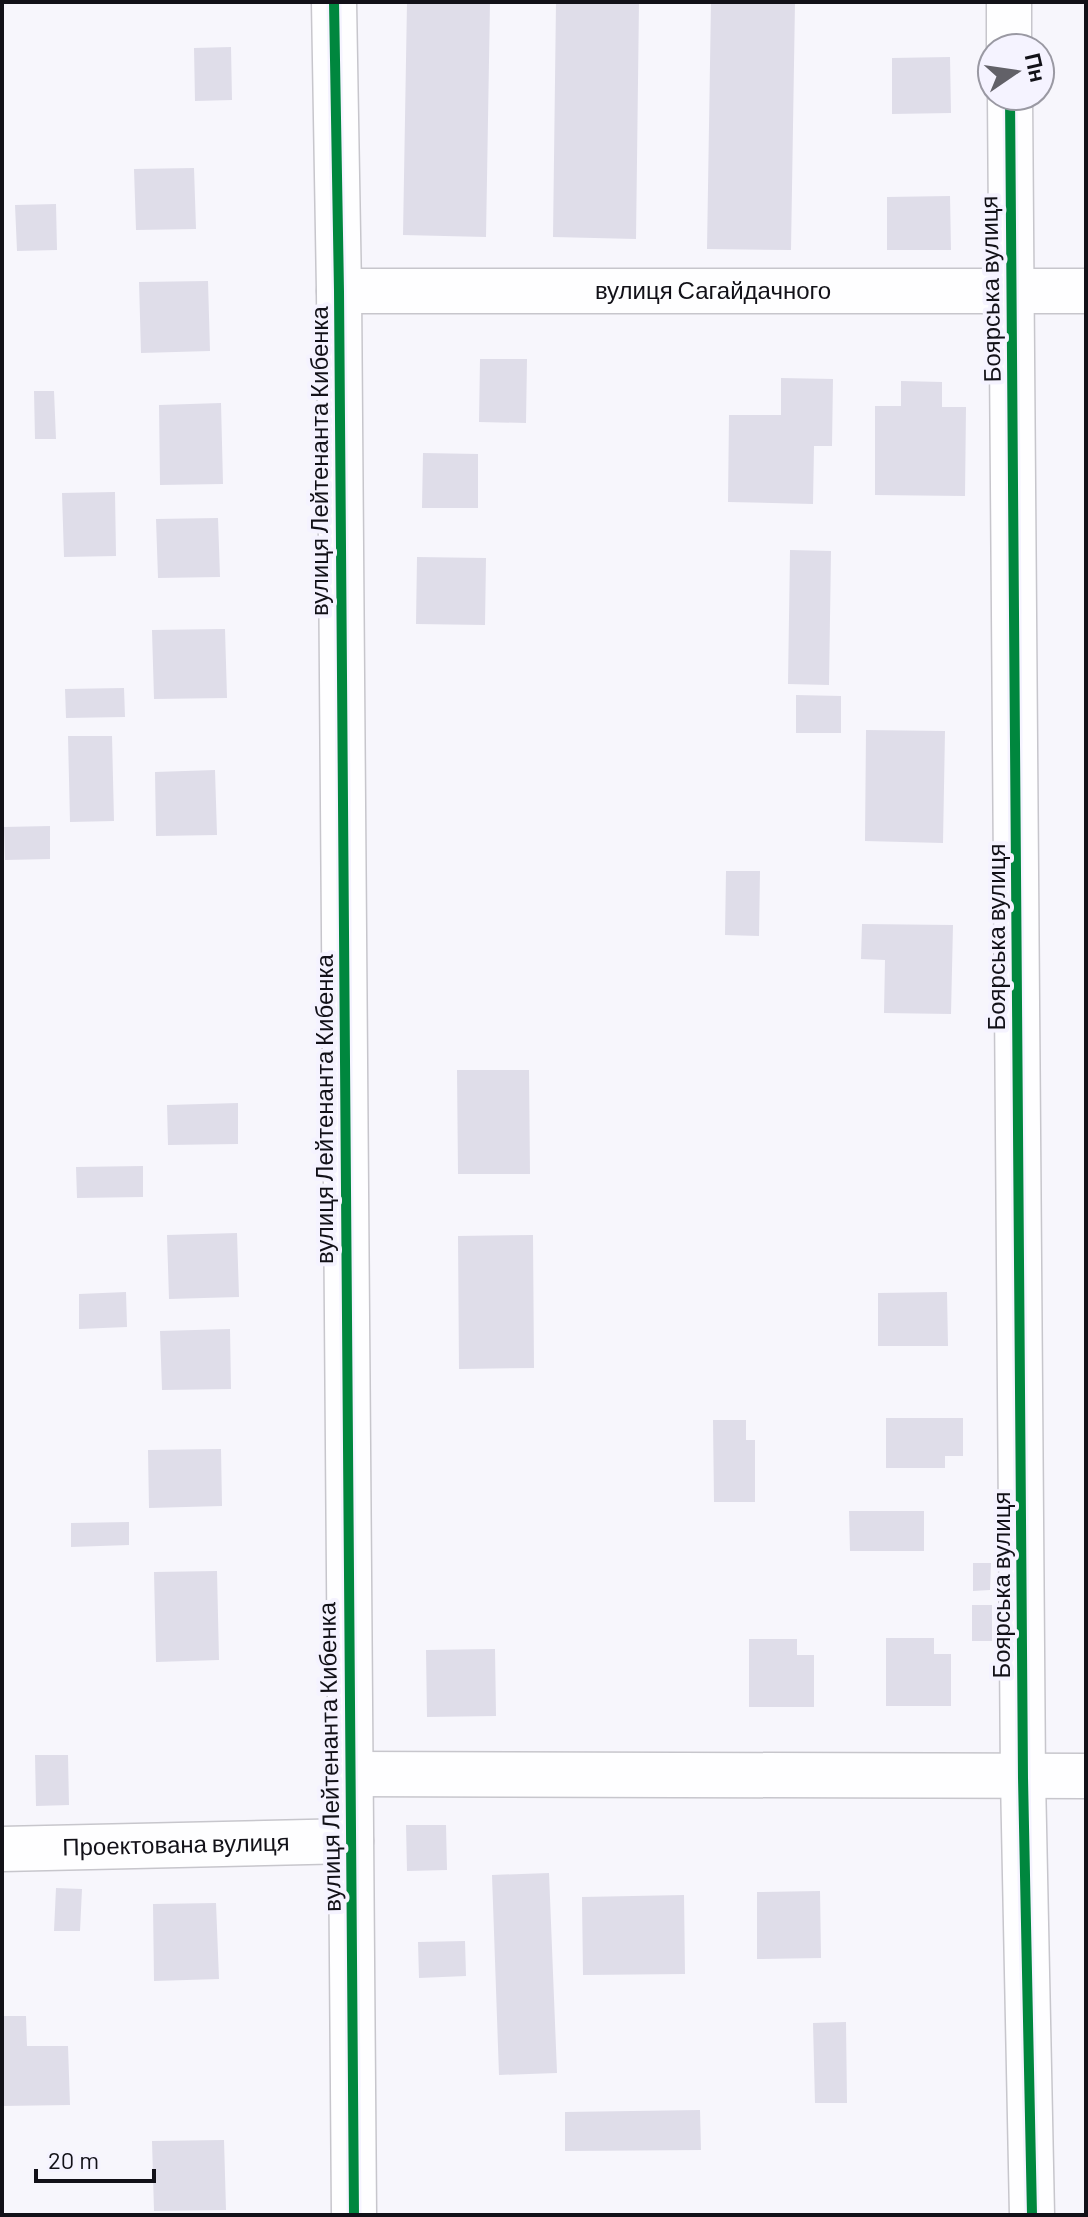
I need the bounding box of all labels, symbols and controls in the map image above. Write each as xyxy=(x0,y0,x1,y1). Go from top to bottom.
north arrow xyxy=(976,32,1056,112)
text: Пн xyxy=(1021,50,1052,84)
street label: Боярська вулиця xyxy=(973,195,1006,383)
street label: вулиця Сагайдачного xyxy=(595,275,831,304)
street label: вулиця Лейтенанта Кибенка xyxy=(304,305,333,616)
street label: Боярська вулиця xyxy=(981,844,1010,1030)
street label: вулиця Лейтенанта Кибенка xyxy=(309,953,338,1264)
street label: Боярська вулиця xyxy=(986,1492,1015,1678)
street label: вулиця Лейтенанта Кибенка xyxy=(311,1601,346,1912)
street label: Проектована вулиця xyxy=(62,1826,290,1861)
scale bar xyxy=(36,2133,154,2183)
text: 20 m xyxy=(48,2145,99,2174)

